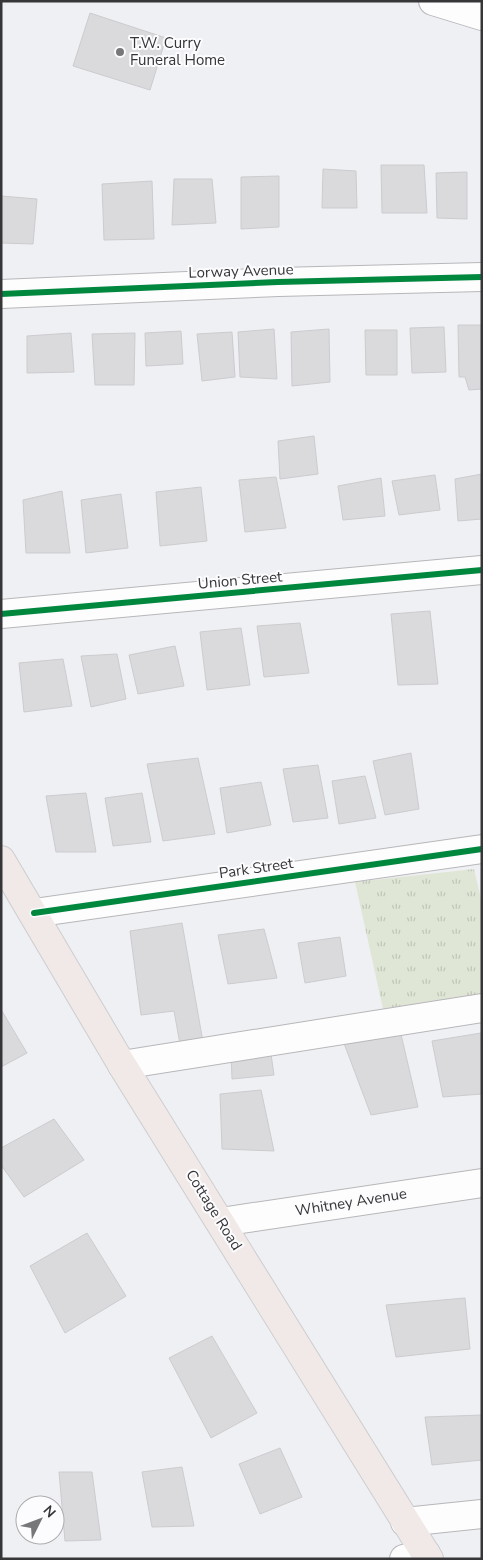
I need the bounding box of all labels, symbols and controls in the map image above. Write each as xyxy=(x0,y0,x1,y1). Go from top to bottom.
place label: T.W. Curry Funeral Home xyxy=(130,33,225,70)
marker: T.W. Curry Funeral Home xyxy=(114,46,126,58)
street label: Lorway Avenue xyxy=(188,259,294,283)
street label: Union Street xyxy=(197,566,284,594)
street label: Park Street xyxy=(218,853,295,883)
street label: Cottage Road xyxy=(181,1166,247,1254)
street label: Whitney Avenue xyxy=(294,1183,408,1221)
north arrow xyxy=(15,1495,65,1545)
text: N xyxy=(39,1501,60,1522)

